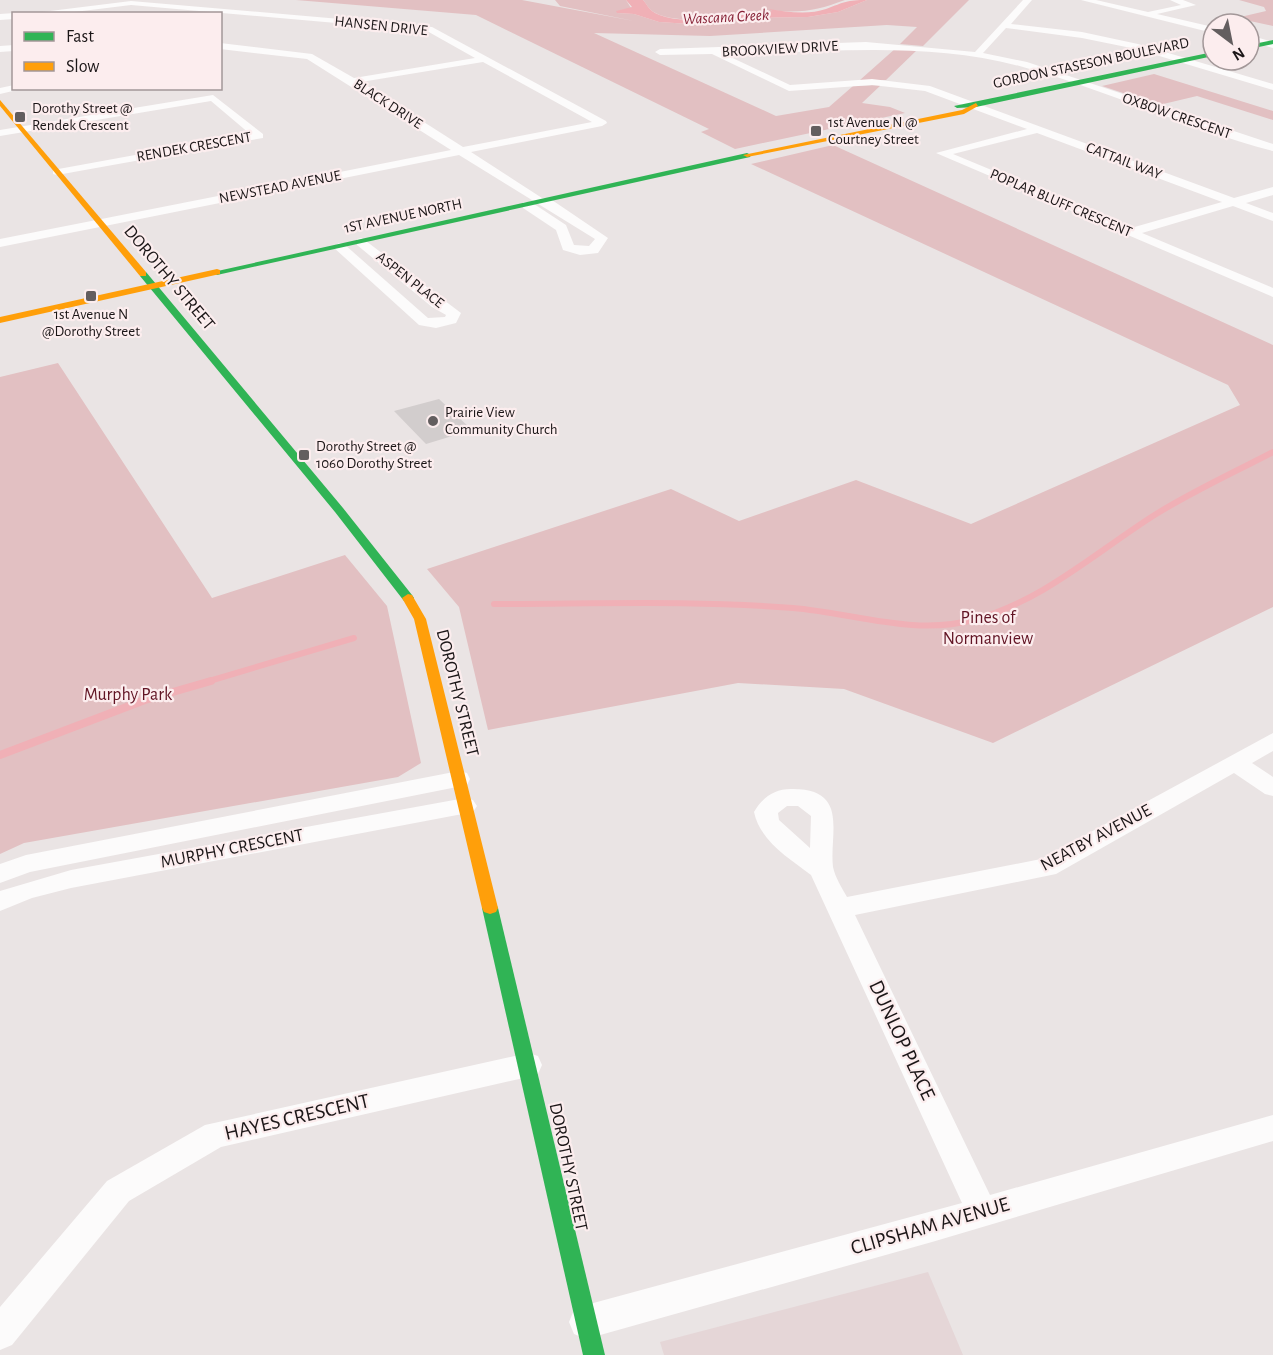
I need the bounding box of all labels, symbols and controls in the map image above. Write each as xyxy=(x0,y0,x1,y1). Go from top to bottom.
water label: Wascana Creek xyxy=(682,7,770,27)
legend xyxy=(12,12,222,90)
north arrow xyxy=(1201,12,1261,72)
street label: HANSEN DRIVE xyxy=(334,14,428,38)
text: Fast xyxy=(66,28,94,46)
street label: GORDON STASESON BOULEVARD xyxy=(992,35,1191,91)
street label: BROOKVIEW DRIVE xyxy=(721,38,839,60)
text: N xyxy=(1229,44,1247,64)
text: Slow xyxy=(66,58,99,76)
street label: BLACK DRIVE xyxy=(351,76,425,132)
street label: OXBOW CRESCENT xyxy=(1121,90,1234,142)
place label: Dorothy Street @ Rendek Crescent xyxy=(32,101,132,133)
marker: Dorothy Street @ Rendek Crescent xyxy=(13,110,27,124)
place label: 1st Avenue N @ Courtney Street xyxy=(828,115,919,147)
marker: 1st Avenue N @ Courtney Street xyxy=(809,124,823,138)
street label: RENDEK CRESCENT xyxy=(135,129,253,164)
street label: CATTAIL WAY xyxy=(1084,140,1164,182)
street label: POPLAR BLUFF CRESCENT xyxy=(988,166,1135,240)
street label: NEWSTEAD AVENUE xyxy=(218,168,342,206)
street label: 1ST AVENUE NORTH xyxy=(343,196,463,236)
street label: DOROTHY STREET xyxy=(120,222,218,334)
street label: ASPEN PLACE xyxy=(373,249,447,311)
marker: 1st Avenue N @Dorothy Street xyxy=(84,289,98,303)
place label: 1st Avenue N @Dorothy Street xyxy=(42,307,140,339)
place label: Prairie View Community Church xyxy=(445,405,558,437)
marker: Prairie View Community Church xyxy=(426,414,440,428)
place label: Dorothy Street @ 1060 Dorothy Street xyxy=(316,439,432,471)
marker: Dorothy Street @ 1060 Dorothy Street xyxy=(297,448,311,462)
park label: Pines of Normanview xyxy=(943,609,1033,648)
street label: DOROTHY STREET xyxy=(432,628,482,759)
park label: Murphy Park xyxy=(84,686,173,704)
street label: NEATBY AVENUE xyxy=(1038,801,1155,875)
street label: MURPHY CRESCENT xyxy=(159,826,305,872)
street label: DUNLOP PLACE xyxy=(865,977,939,1103)
street label: HAYES CRESCENT xyxy=(222,1090,372,1144)
street label: DOROTHY STREET xyxy=(546,1101,590,1233)
street label: CLIPSHAM AVENUE xyxy=(848,1193,1012,1259)

